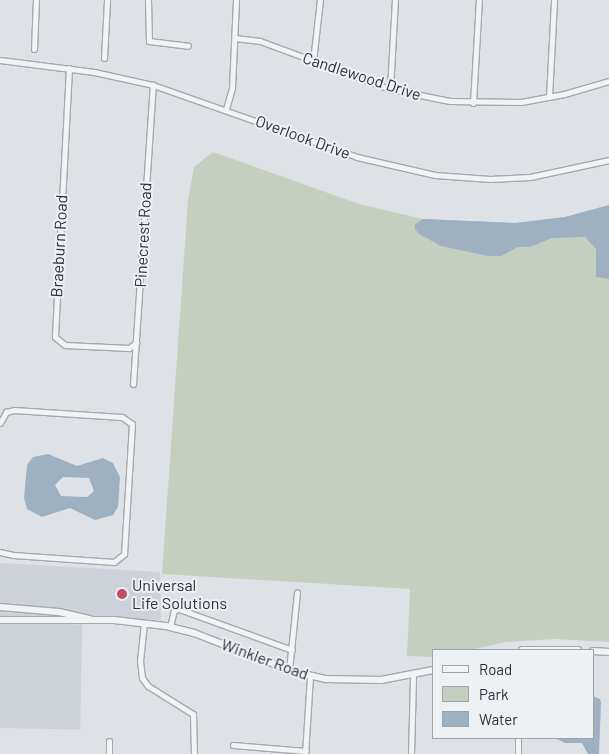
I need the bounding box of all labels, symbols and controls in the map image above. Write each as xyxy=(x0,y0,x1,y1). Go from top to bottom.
street label: Candlewood Drive xyxy=(300,48,424,104)
street label: Overlook Drive xyxy=(253,111,353,163)
street label: Pinecrest Road xyxy=(131,182,155,288)
street label: Braeburn Road xyxy=(47,194,71,298)
place label: Universal Life Solutions xyxy=(132,575,227,613)
marker: Universal Life Solutions xyxy=(116,588,128,600)
street label: Winkler Road xyxy=(219,634,311,684)
legend xyxy=(432,649,594,739)
text: Road xyxy=(479,660,512,678)
text: Park xyxy=(479,685,508,703)
text: Water xyxy=(479,710,518,728)

